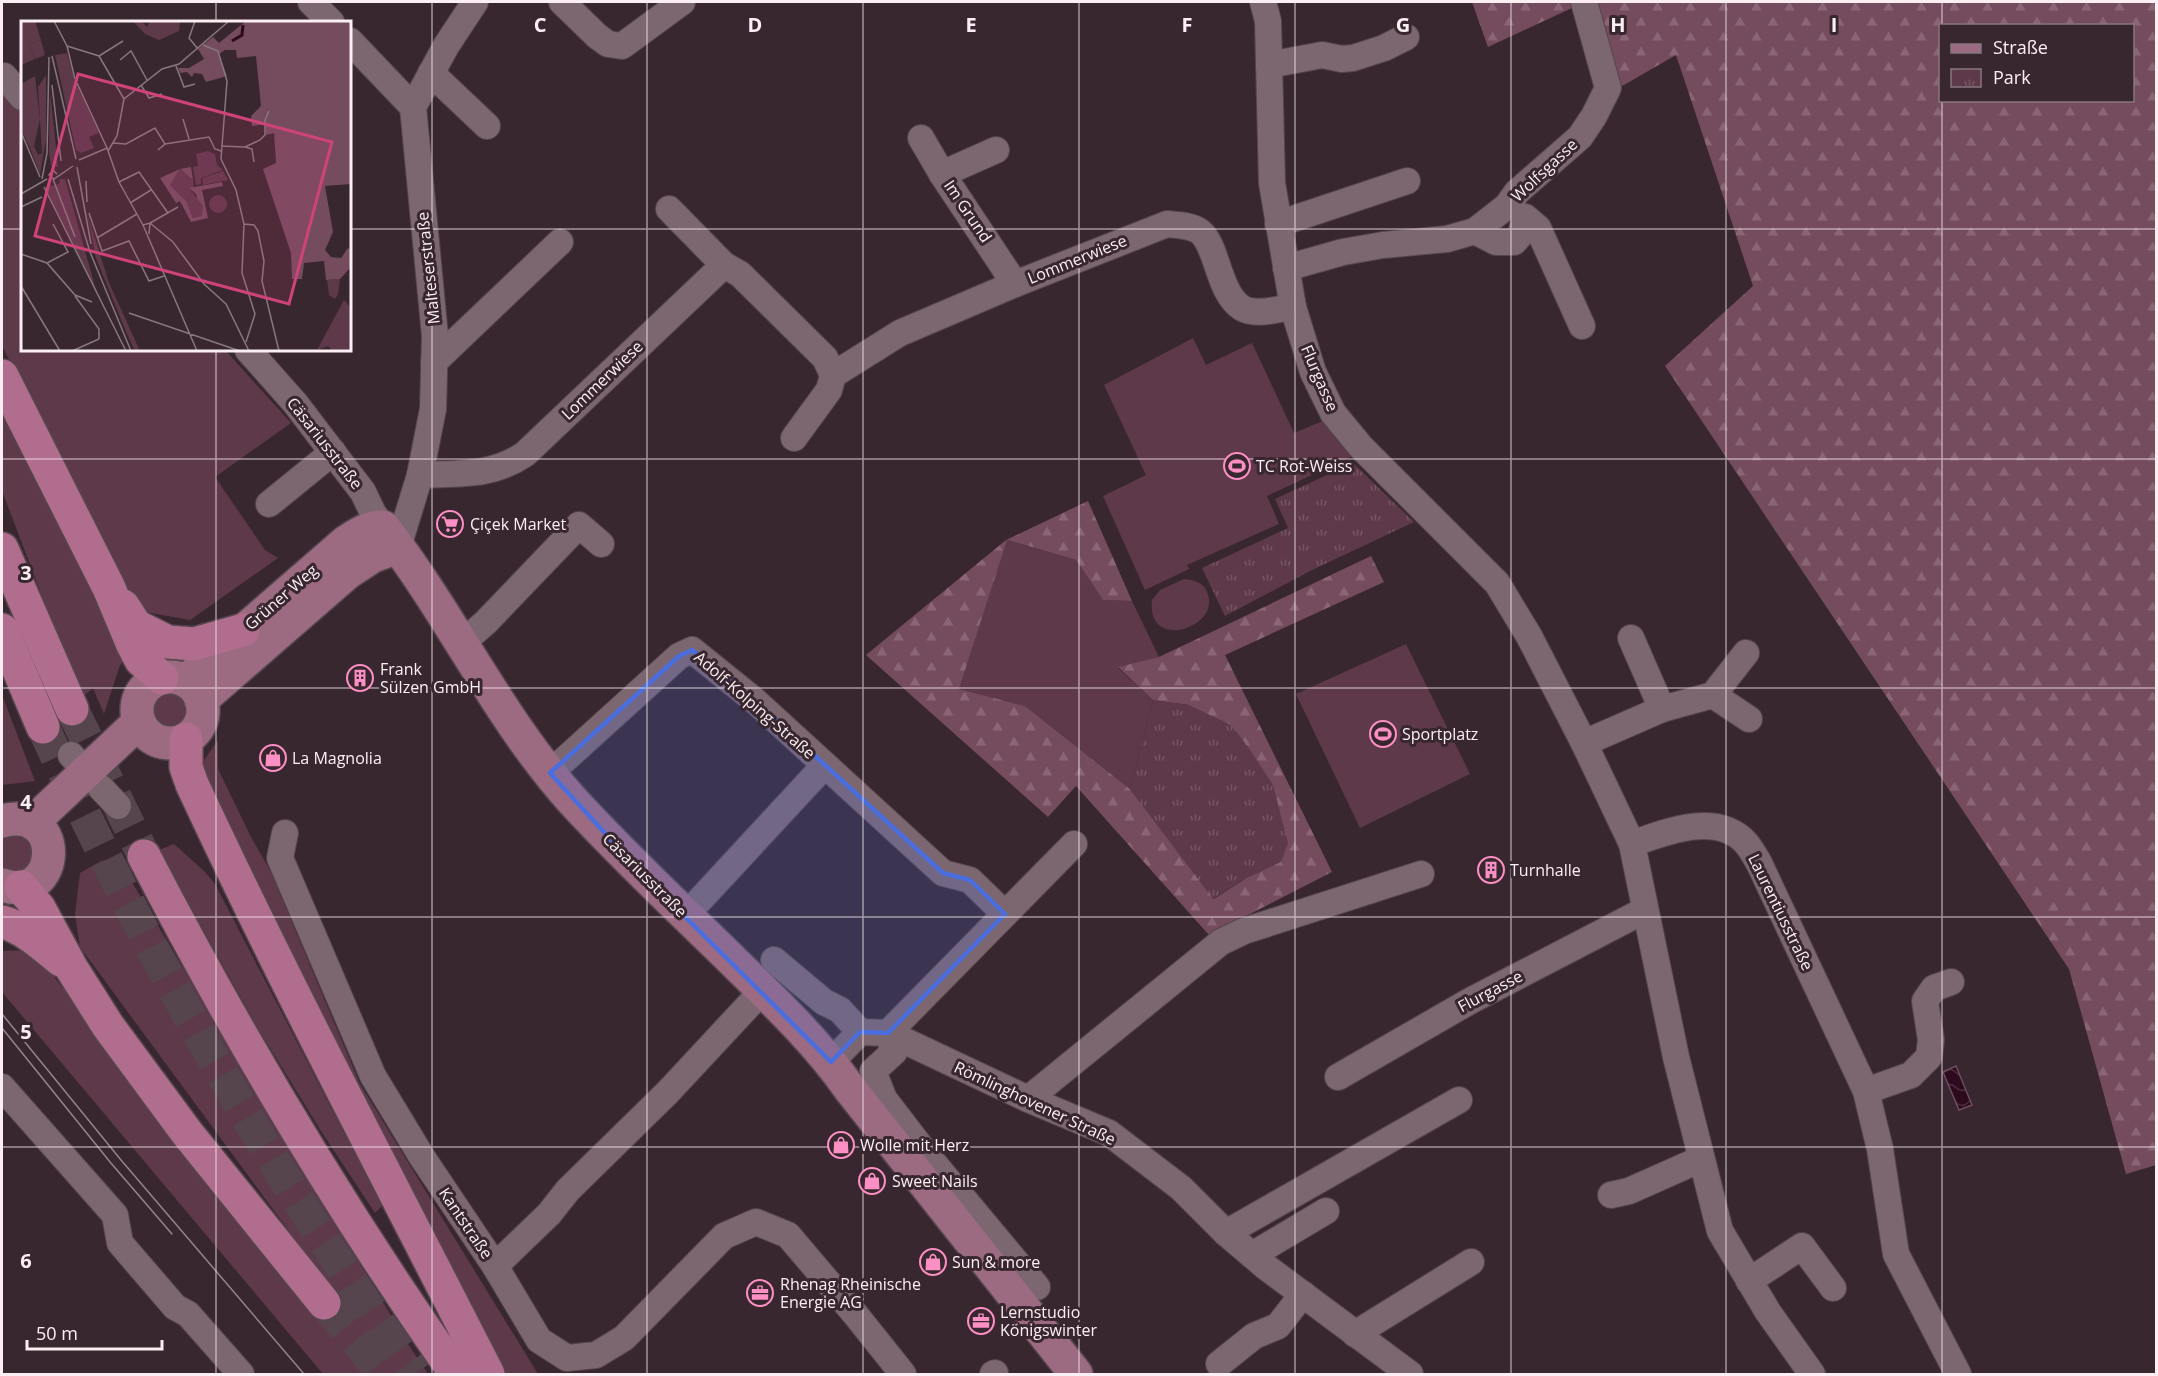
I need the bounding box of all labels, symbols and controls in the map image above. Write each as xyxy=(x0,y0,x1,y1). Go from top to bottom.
text: C xyxy=(534,11,547,38)
text: D xyxy=(748,11,762,38)
text: E xyxy=(965,11,977,38)
text: F xyxy=(1182,11,1192,38)
text: G xyxy=(1396,11,1410,38)
text: H xyxy=(1610,11,1626,38)
text: I xyxy=(1831,11,1837,38)
inset map xyxy=(21,21,351,351)
legend xyxy=(1939,24,2134,102)
text: Straße xyxy=(1993,35,2048,59)
text: Park xyxy=(1993,65,2031,89)
street label: Wolfsgasse xyxy=(1506,134,1582,206)
street label: Im Grund xyxy=(939,175,997,247)
street label: Malteserstraße xyxy=(411,211,445,325)
street label: Lommerwiese xyxy=(1024,229,1130,289)
street label: Lommerwiese xyxy=(557,336,647,424)
street label: Flurgasse xyxy=(1296,341,1344,415)
street label: Cäsariusstraße xyxy=(282,392,368,494)
sports icon: TC Rot-Weiss xyxy=(1222,451,1252,481)
place label: TC Rot-Weiss xyxy=(1256,455,1352,477)
supermarket icon: Çiçek Market xyxy=(435,509,465,539)
place label: Çiçek Market xyxy=(470,513,567,535)
text: 3 xyxy=(20,559,32,586)
street label: Grüner Weg xyxy=(240,559,322,635)
street label: Adolf-Kolping-Straße xyxy=(690,646,820,764)
place label: Frank Sülzen GmbH xyxy=(380,658,481,698)
building icon: Frank Sülzen GmbH xyxy=(345,663,375,693)
sports icon: Sportplatz xyxy=(1368,719,1398,749)
place label: Sportplatz xyxy=(1402,723,1478,745)
shop icon: La Magnolia xyxy=(258,743,288,773)
place label: La Magnolia xyxy=(292,747,382,769)
text: 4 xyxy=(20,788,32,815)
street label: Cäsariusstraße xyxy=(598,828,692,922)
street label: Laurentiusstraße xyxy=(1743,850,1819,974)
building icon: Turnhalle xyxy=(1476,855,1506,885)
place label: Turnhalle xyxy=(1510,859,1581,881)
street label: Flurgasse xyxy=(1454,965,1526,1017)
text: 5 xyxy=(20,1018,32,1045)
street label: Römlinghovener Straße xyxy=(951,1056,1119,1150)
shop icon: Wolle mit Herz xyxy=(826,1130,856,1160)
place label: Wolle mit Herz xyxy=(860,1134,969,1156)
shop icon: Sweet Nails xyxy=(857,1166,887,1196)
place label: Sweet Nails xyxy=(892,1170,978,1192)
street label: Kantstraße xyxy=(434,1183,498,1263)
text: 6 xyxy=(20,1247,32,1274)
shop icon: Sun & more xyxy=(918,1247,948,1277)
place label: Sun & more xyxy=(952,1251,1040,1273)
place label: Rhenag Rheinische Energie AG xyxy=(780,1273,921,1313)
office icon: Rhenag Rheinische Energie AG xyxy=(745,1278,775,1308)
place label: Lernstudio Königswinter xyxy=(1000,1301,1098,1341)
office icon: Lernstudio Königswinter xyxy=(966,1306,996,1336)
scale bar xyxy=(27,1313,162,1351)
text: 50 m xyxy=(36,1321,78,1345)

